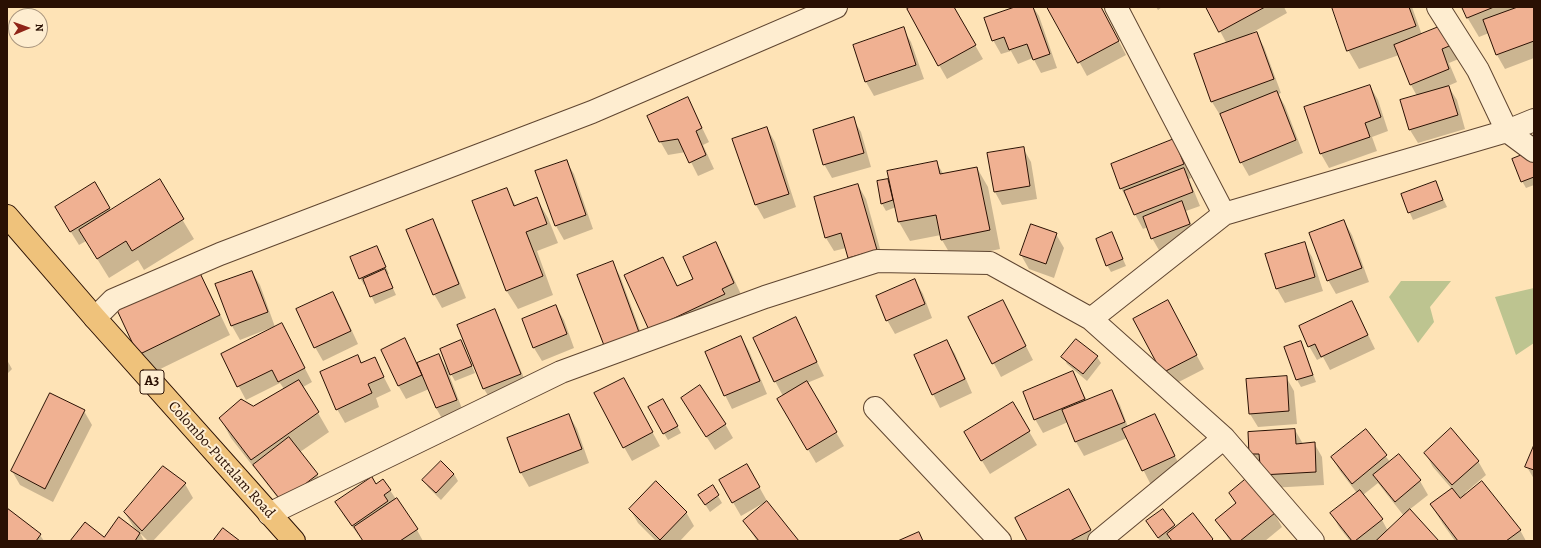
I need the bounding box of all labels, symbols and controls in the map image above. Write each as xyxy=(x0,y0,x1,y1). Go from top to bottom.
north arrow xyxy=(8,8,48,48)
text: N xyxy=(32,23,47,32)
road number: A3 xyxy=(140,370,164,394)
street label: Colombo-Puttalam Road xyxy=(164,398,278,522)

